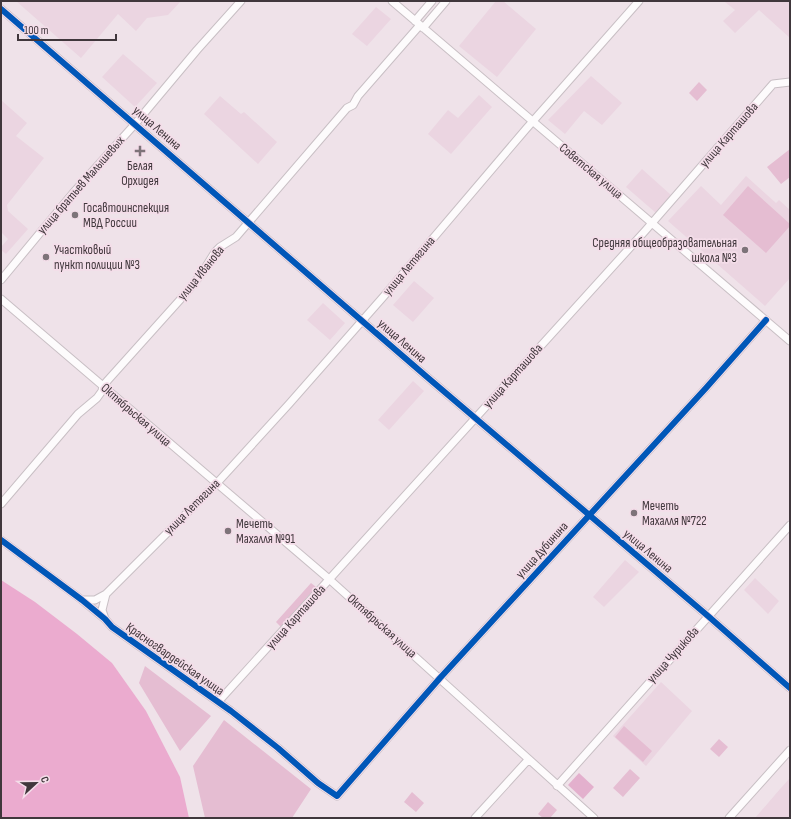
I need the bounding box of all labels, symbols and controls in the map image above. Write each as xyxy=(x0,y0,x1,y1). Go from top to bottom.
scale bar xyxy=(18,16,116,42)
text: 100 m xyxy=(24,23,49,38)
street label: улица Карташова xyxy=(696,99,762,171)
street label: улица Ленина xyxy=(129,102,185,154)
street label: улица братьев Малышевых xyxy=(34,133,128,237)
street label: Советская улица xyxy=(556,140,626,202)
marker: Белая Орхидея xyxy=(134,145,146,157)
place label: Белая Орхидея xyxy=(121,158,159,189)
place label: Госавтоинспекция МВД России xyxy=(83,200,169,231)
marker: Госавтоинспекция МВД России xyxy=(70,210,80,220)
street label: улица Летягина xyxy=(380,233,438,299)
place label: Средняя общеобразовательная школа №3 xyxy=(592,235,737,266)
place label: Участковый пункт полиции №3 xyxy=(54,242,140,273)
street label: улица Иванова xyxy=(174,242,228,304)
marker: Средняя общеобразовательная школа №3 xyxy=(740,245,750,255)
marker: Участковый пункт полиции №3 xyxy=(41,252,51,262)
street label: улица Ленина xyxy=(374,315,430,367)
street label: улица Карташова xyxy=(480,341,546,411)
street label: Октябрьская улица xyxy=(98,380,174,450)
street label: улица Летягина xyxy=(161,476,223,538)
place label: Мечеть Махалля №722 xyxy=(642,498,707,529)
marker: Мечеть Махалля №722 xyxy=(629,508,639,518)
place label: Мечеть Махалля №91 xyxy=(236,516,296,547)
street label: улица Дубинина xyxy=(512,518,572,582)
marker: Мечеть Махалля №91 xyxy=(223,526,233,536)
street label: улица Ленина xyxy=(620,526,676,576)
street label: улица Карташова xyxy=(263,582,329,652)
street label: Октябрьская улица xyxy=(344,591,420,661)
street label: Красногвардейская улица xyxy=(123,619,227,699)
street label: улица Чурикова xyxy=(644,624,702,686)
north arrow xyxy=(16,763,56,803)
text: С xyxy=(38,774,52,785)

